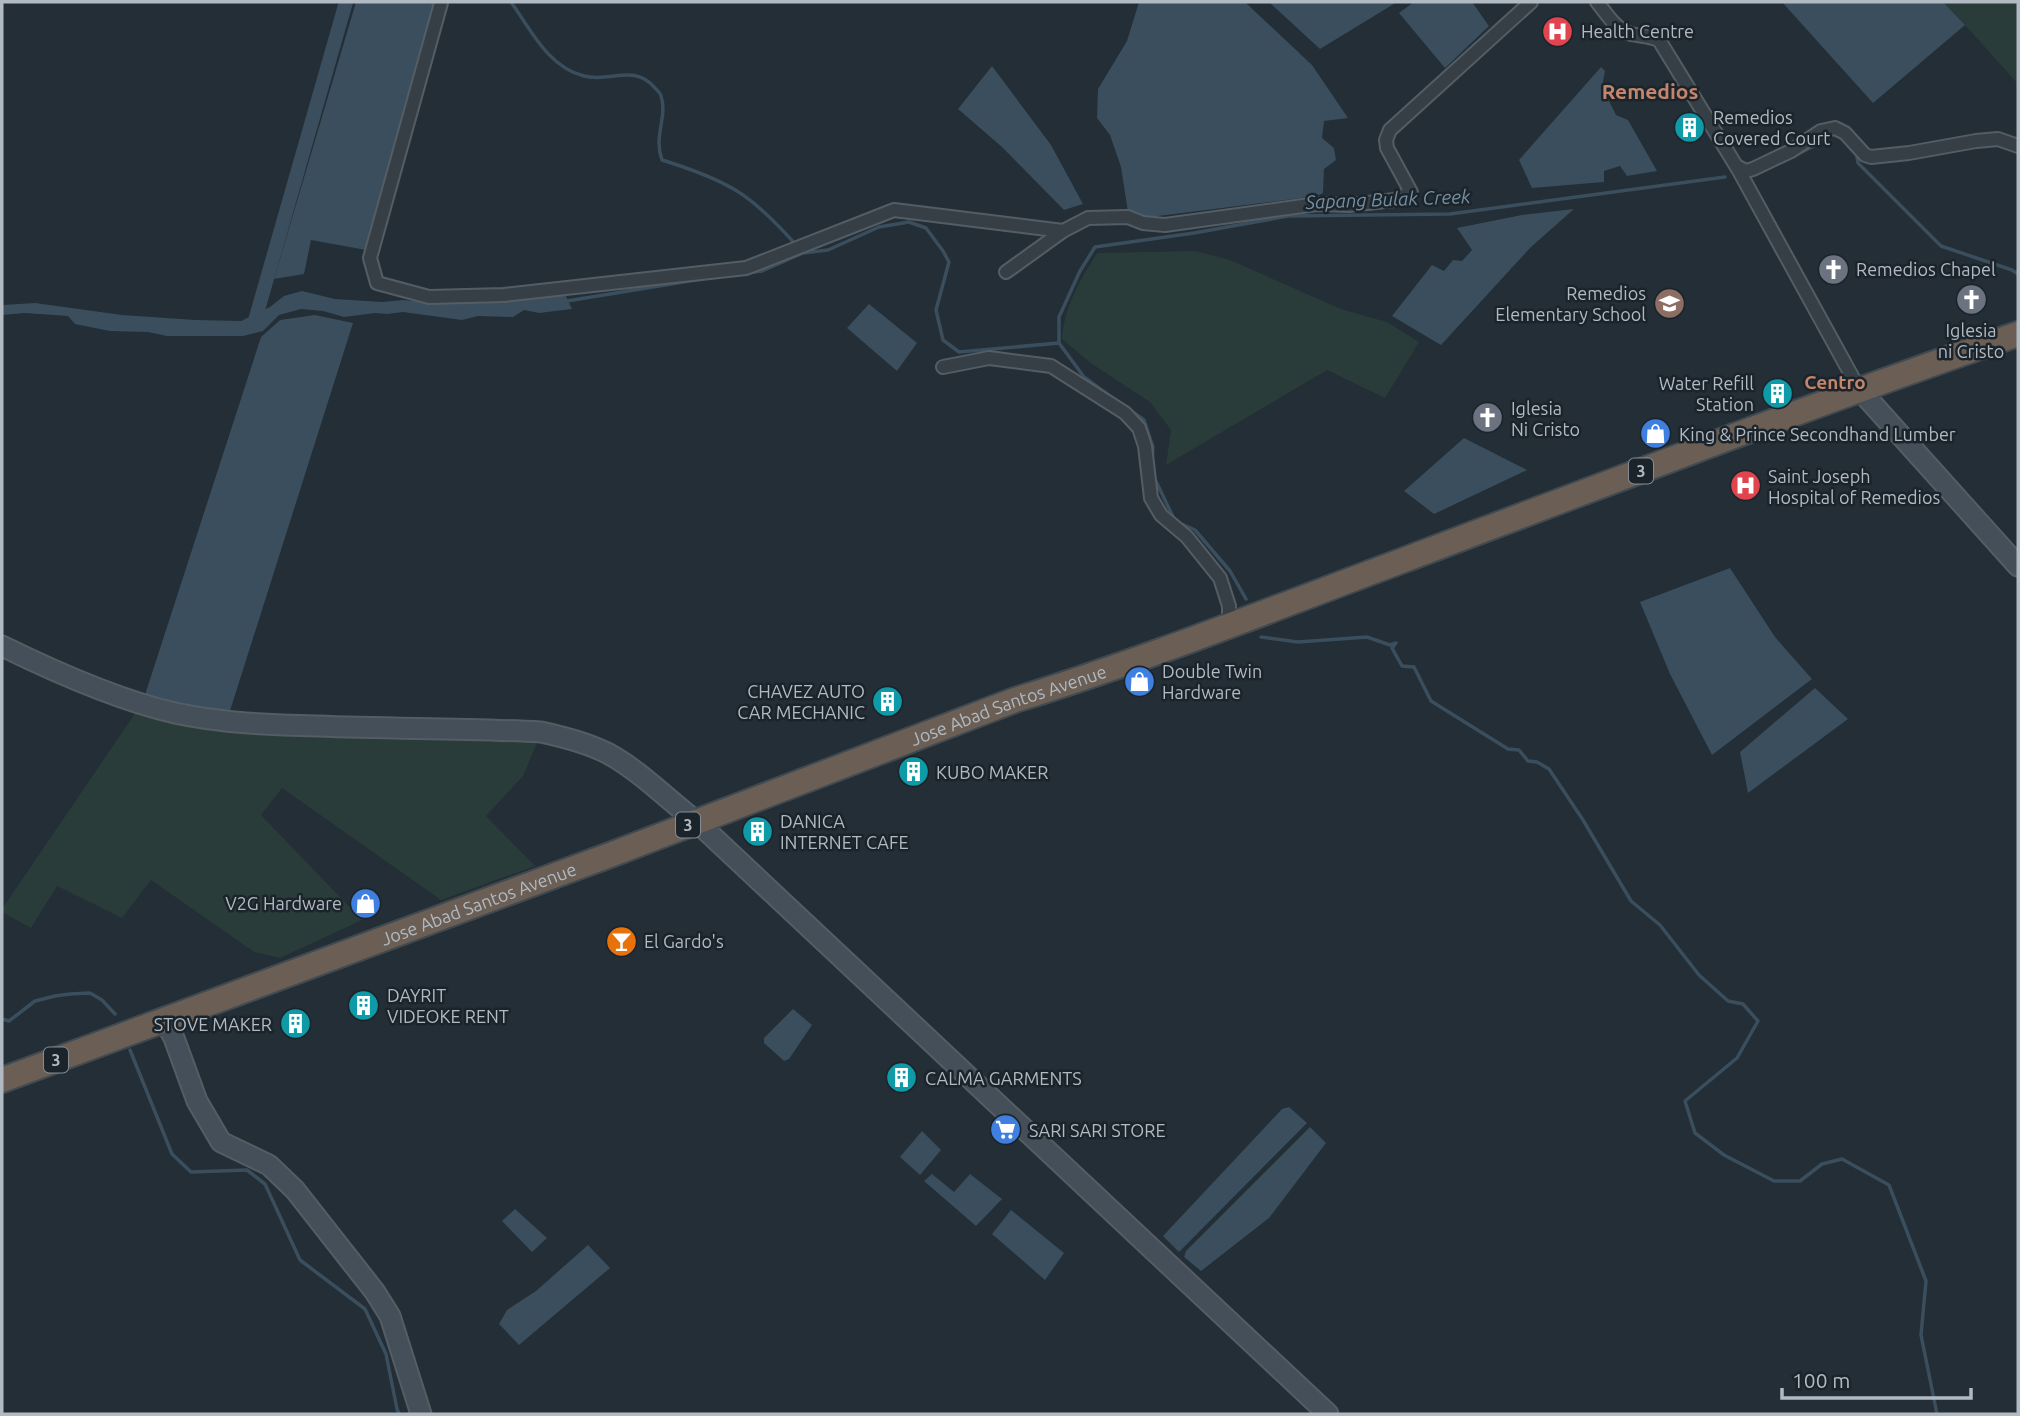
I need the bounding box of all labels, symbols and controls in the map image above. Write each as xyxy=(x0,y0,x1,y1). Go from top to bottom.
hospital icon: Health Centre xyxy=(1541,14,1575,48)
place label: Health Centre xyxy=(1581,21,1694,41)
district label: Remedios xyxy=(1602,79,1698,103)
place label: Remedios Covered Court xyxy=(1713,107,1830,148)
building icon: Remedios Covered Court xyxy=(1673,110,1707,144)
water label: Sapang Bulak Creek xyxy=(1304,185,1471,213)
church icon: Remedios Chapel xyxy=(1816,252,1850,286)
place label: Remedios Chapel xyxy=(1856,259,1996,279)
church icon: Iglesia ni Cristo xyxy=(1954,282,1988,316)
place label: Remedios Elementary School xyxy=(1495,283,1646,324)
school or university icon: Remedios Elementary School xyxy=(1652,286,1686,320)
place label: Iglesia ni Cristo xyxy=(1938,320,2004,361)
district label: Centro xyxy=(1804,371,1866,393)
place label: Water Refill Station xyxy=(1659,373,1754,414)
building icon: Water Refill Station xyxy=(1760,376,1794,410)
place label: Iglesia Ni Cristo xyxy=(1511,398,1580,439)
church icon: Iglesia Ni Cristo xyxy=(1471,401,1505,435)
shop icon: King & Prince Secondhand Lumber xyxy=(1639,417,1673,451)
place label: King & Prince Secondhand Lumber xyxy=(1679,424,1956,444)
road number: 3 xyxy=(1629,458,1653,484)
place label: Saint Joseph Hospital of Remedios xyxy=(1768,466,1940,507)
hospital icon: Saint Joseph Hospital of Remedios xyxy=(1728,469,1762,503)
street label: Jose Abad Santos Avenue xyxy=(908,661,1109,749)
place label: Double Twin Hardware xyxy=(1162,661,1262,702)
shop icon: Double Twin Hardware xyxy=(1122,664,1156,698)
place label: CHAVEZ AUTO CAR MECHANIC xyxy=(737,681,865,722)
building icon: CHAVEZ AUTO CAR MECHANIC xyxy=(871,684,905,718)
building icon: KUBO MAKER xyxy=(896,755,930,789)
place label: KUBO MAKER xyxy=(936,762,1048,782)
place label: DANICA INTERNET CAFE xyxy=(780,811,909,852)
road number: 3 xyxy=(676,812,700,838)
building icon: DANICA INTERNET CAFE xyxy=(740,814,774,848)
street label: Jose Abad Santos Avenue xyxy=(378,858,579,949)
shop icon: V2G Hardware xyxy=(348,886,382,920)
place label: V2G Hardware xyxy=(225,893,342,913)
bar icon: El Gardo's xyxy=(604,924,638,958)
place label: El Gardo's xyxy=(644,931,724,951)
place label: DAYRIT VIDEOKE RENT xyxy=(387,985,509,1026)
building icon: DAYRIT VIDEOKE RENT xyxy=(347,988,381,1022)
building icon: STOVE MAKER xyxy=(278,1007,312,1041)
place label: STOVE MAKER xyxy=(154,1014,272,1034)
road number: 3 xyxy=(44,1048,68,1072)
building icon: CALMA GARMENTS xyxy=(885,1061,919,1095)
place label: CALMA GARMENTS xyxy=(925,1068,1082,1088)
supermarket icon: SARI SARI STORE xyxy=(989,1113,1023,1147)
place label: SARI SARI STORE xyxy=(1029,1120,1166,1140)
scale bar xyxy=(1782,1356,1971,1400)
text: 100 m xyxy=(1792,1368,1850,1392)

